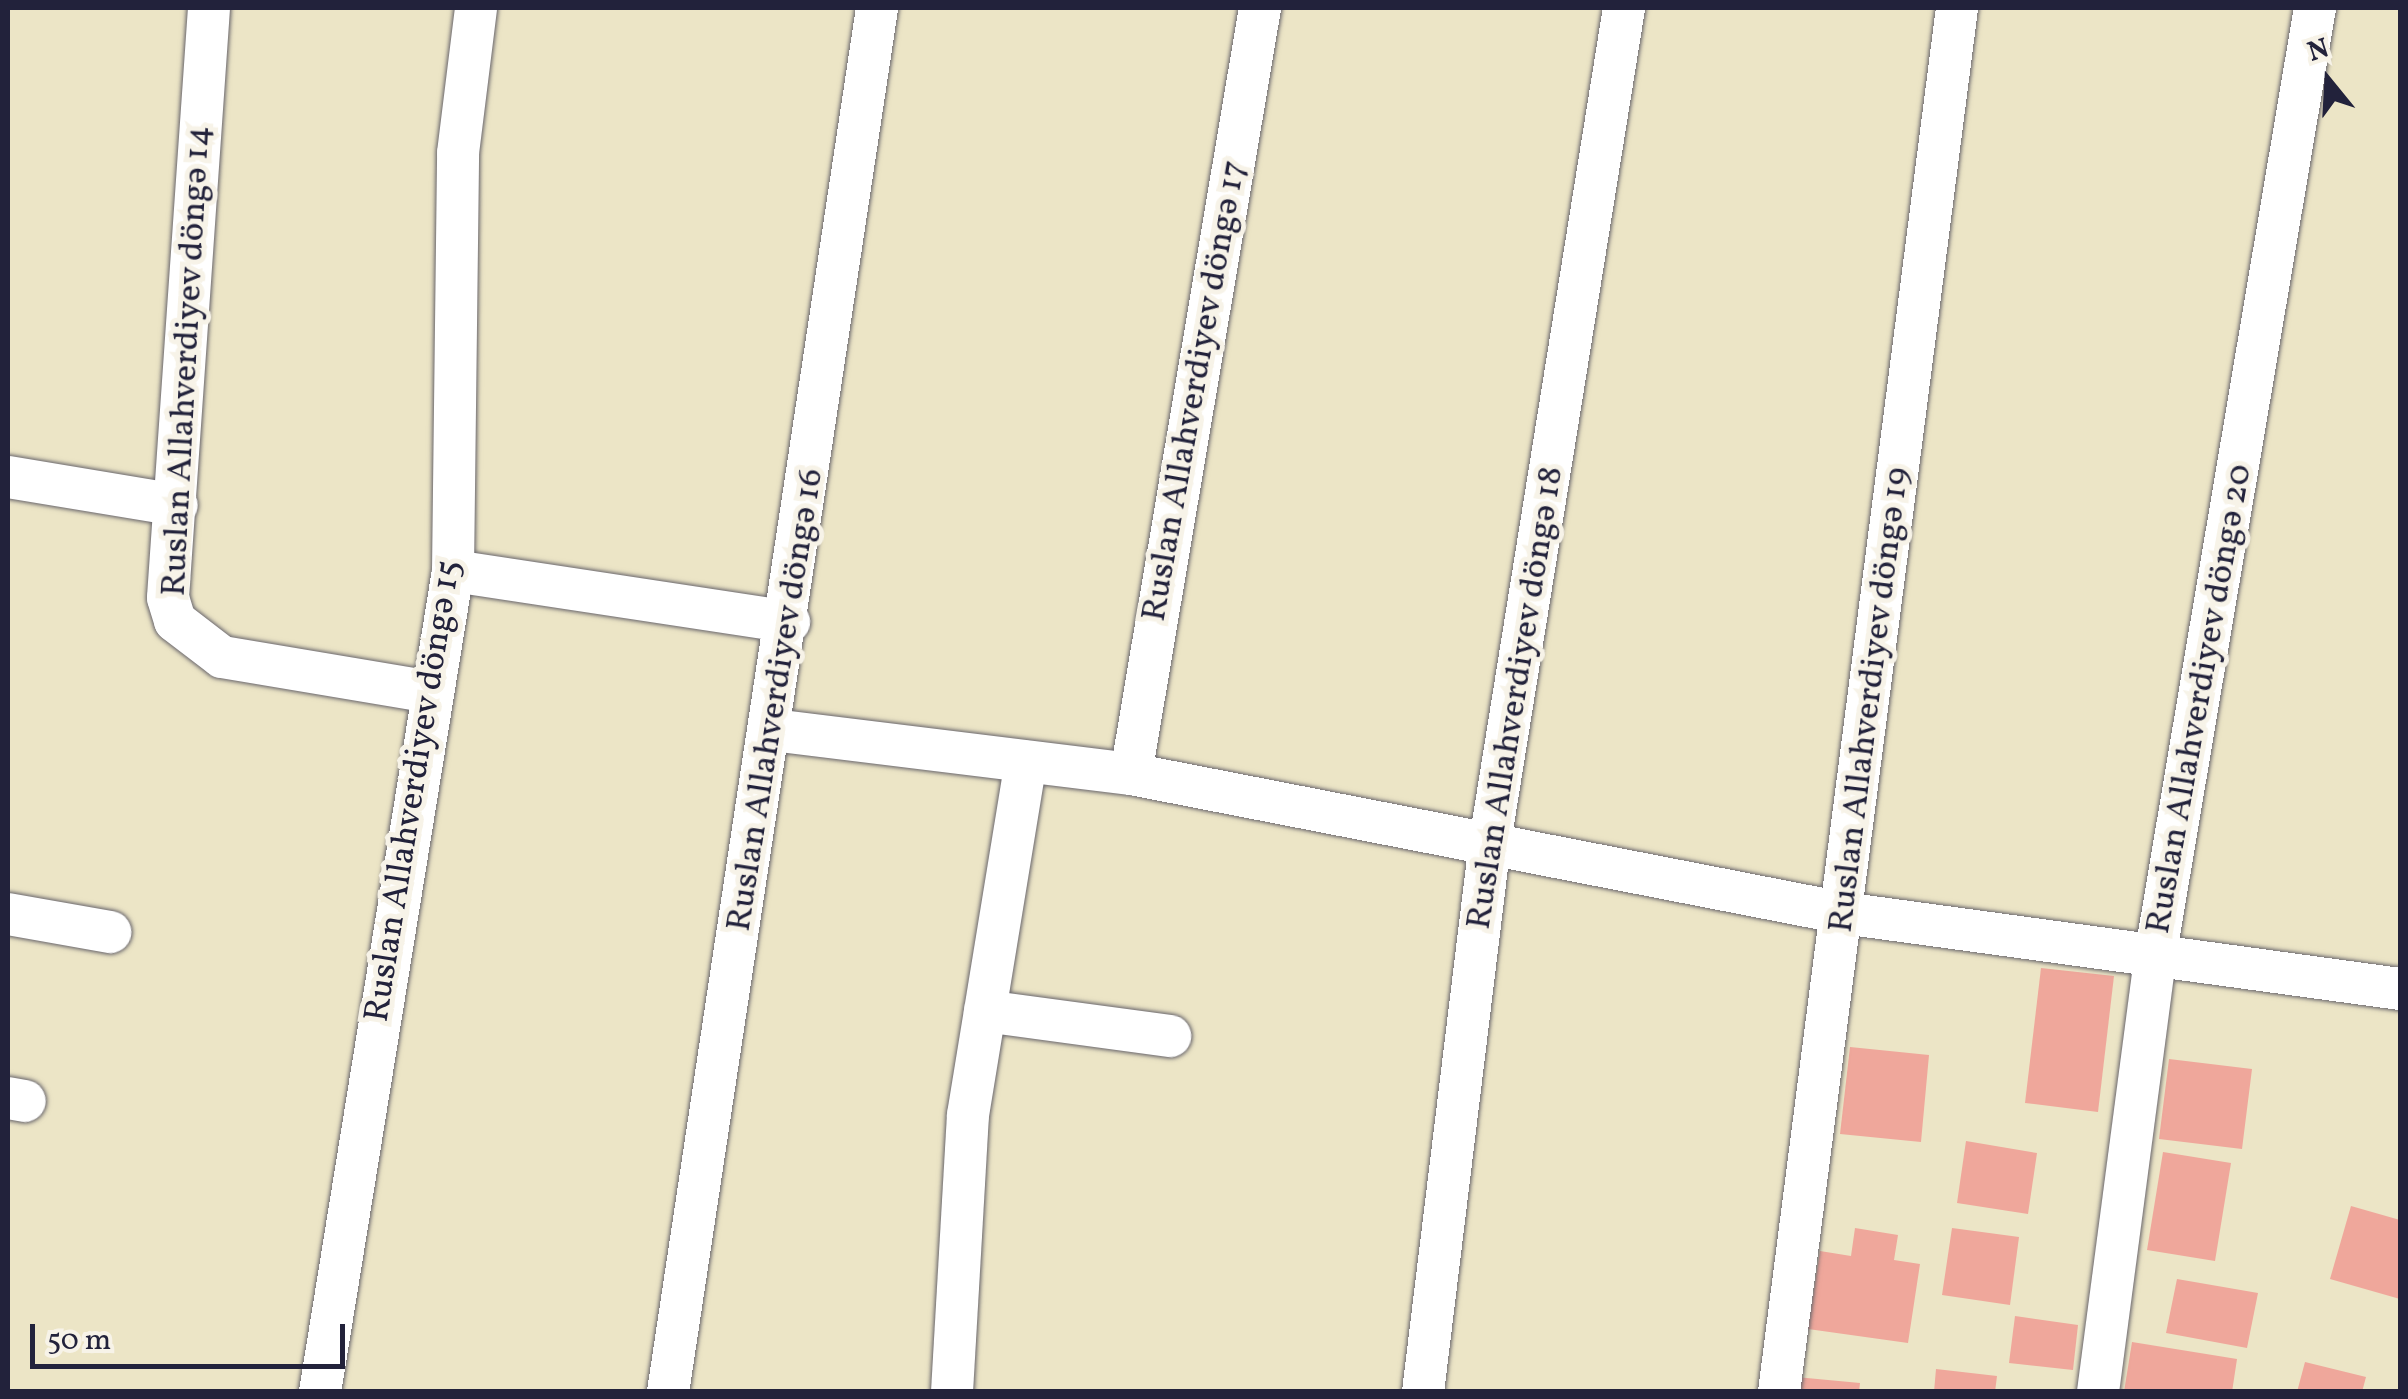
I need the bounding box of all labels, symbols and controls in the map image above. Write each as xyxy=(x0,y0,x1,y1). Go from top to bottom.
text: N xyxy=(2303,29,2334,73)
north arrow xyxy=(2278,30,2378,130)
street label: Ruslan Allahverdiyev döngə 14 xyxy=(154,124,220,598)
street label: Ruslan Allahverdiyev döngə 17 xyxy=(1134,157,1256,625)
street label: Ruslan Allahverdiyev döngə 20 xyxy=(2138,460,2262,938)
street label: Ruslan Allahverdiyev döngə 18 xyxy=(1459,463,1573,933)
street label: Ruslan Allahverdiyev döngə 16 xyxy=(719,465,833,935)
street label: Ruslan Allahverdiyev döngə 19 xyxy=(1821,465,1919,935)
street label: Ruslan Allahverdiyev döngə 15 xyxy=(357,557,471,1025)
scale bar xyxy=(35,1304,350,1366)
text: 50 m xyxy=(47,1320,111,1362)

